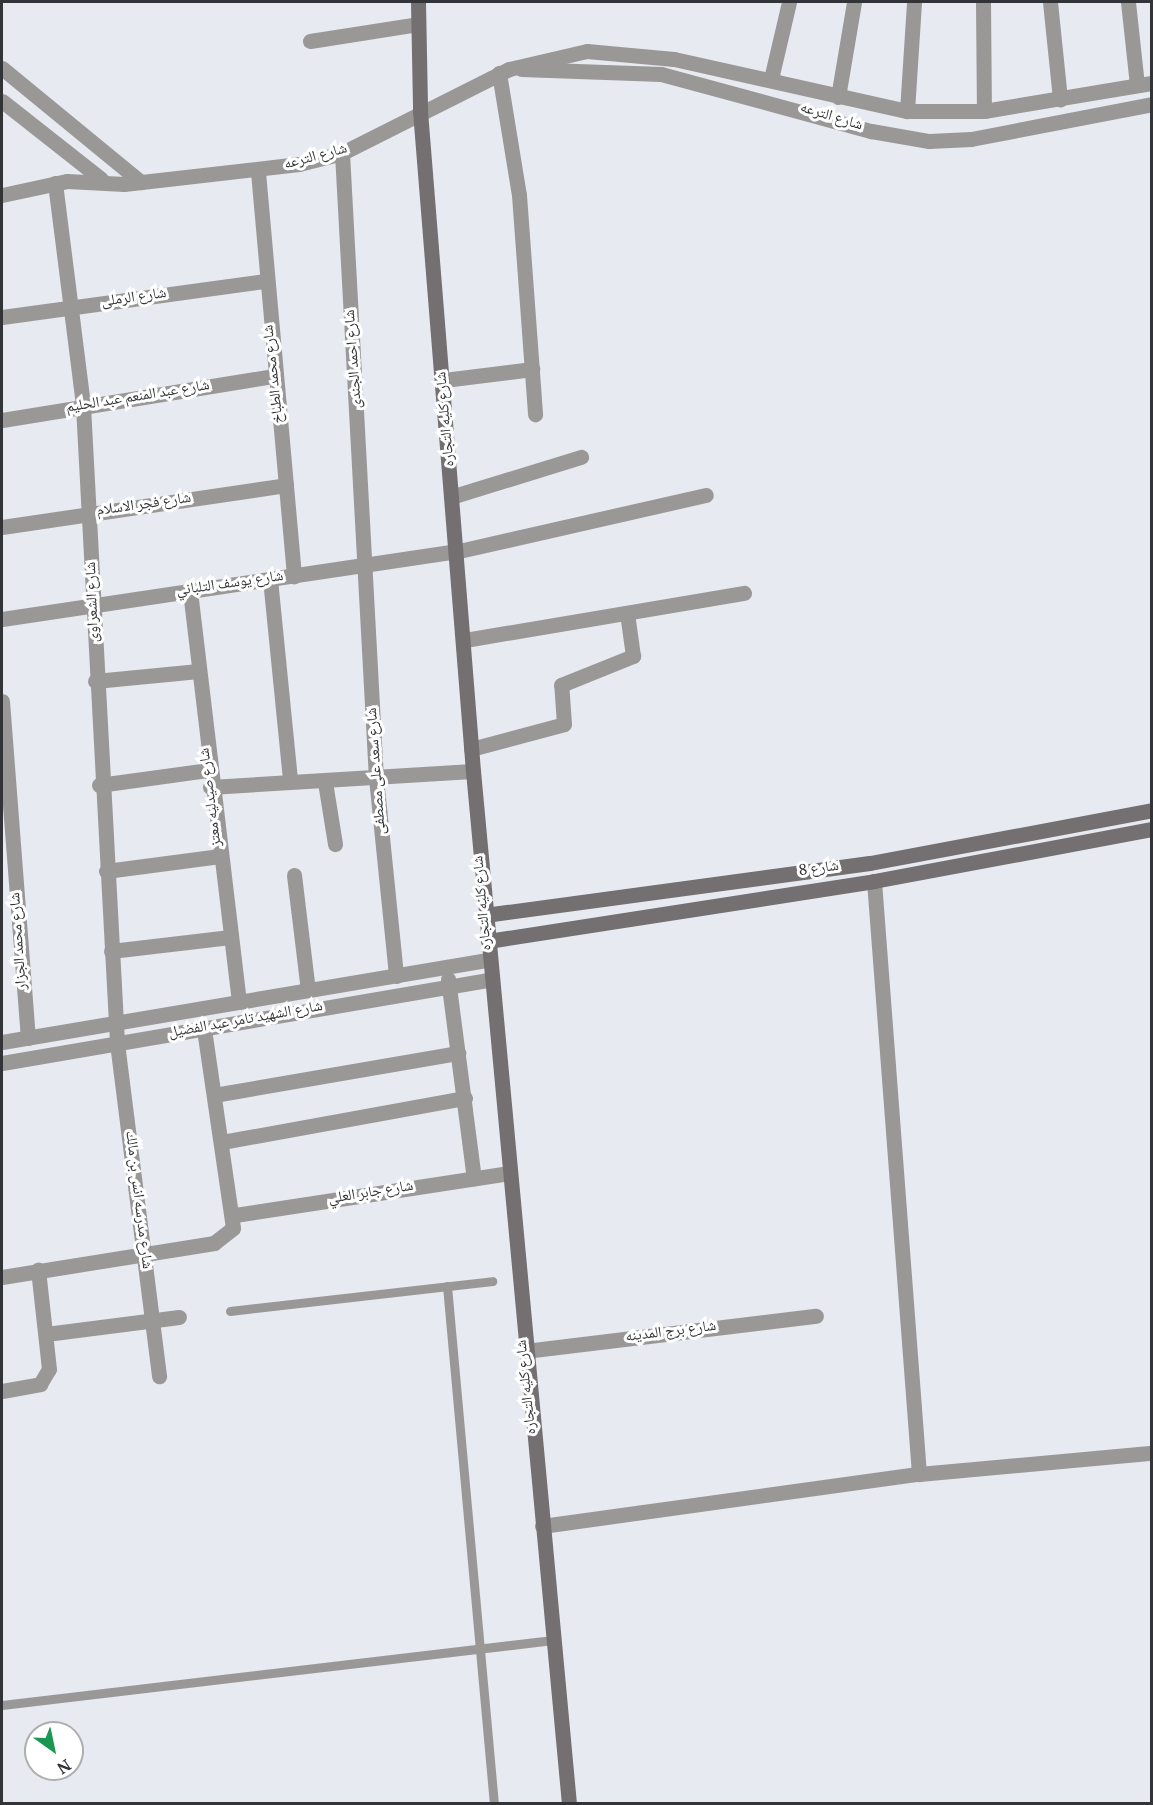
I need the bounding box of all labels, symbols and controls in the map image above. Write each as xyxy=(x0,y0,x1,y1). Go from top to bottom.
street label: شارع الترعه xyxy=(798,100,864,136)
street label: شارع الترعه xyxy=(283,141,349,175)
street label: شارع الرملى xyxy=(100,286,168,312)
street label: شارع احمد الجندى xyxy=(343,309,367,409)
street label: شارع محمد الطباخ xyxy=(261,324,289,424)
street label: شارع كليه التجاره xyxy=(434,371,460,467)
street label: شارع عبد المنعم عبد الحليم xyxy=(65,378,211,418)
street label: شارع فجر الاسلام xyxy=(96,490,192,522)
street label: شارع الشعراوى xyxy=(84,561,104,643)
street label: شارع يوسف التلباني xyxy=(175,569,285,601)
street label: شارع سعد على مصطفى xyxy=(365,707,391,835)
street label: شارع صيدليه معتز xyxy=(197,747,227,847)
street label: شارع كليه التجاره xyxy=(471,855,497,951)
street label: شارع 8 xyxy=(798,858,840,882)
street label: شارع محمد الجزار xyxy=(8,892,32,990)
street label: شارع الشهيد تامر عبد الفضيل xyxy=(168,999,324,1043)
street label: شارع مدرسه انس بن مالك xyxy=(120,1130,154,1270)
street label: شارع جابر العلي xyxy=(327,1178,415,1210)
street label: شارع برج المدينه xyxy=(625,1319,717,1347)
street label: شارع كليه التجاره xyxy=(514,1339,542,1435)
north arrow xyxy=(24,1721,84,1781)
text: N xyxy=(50,1750,76,1780)

